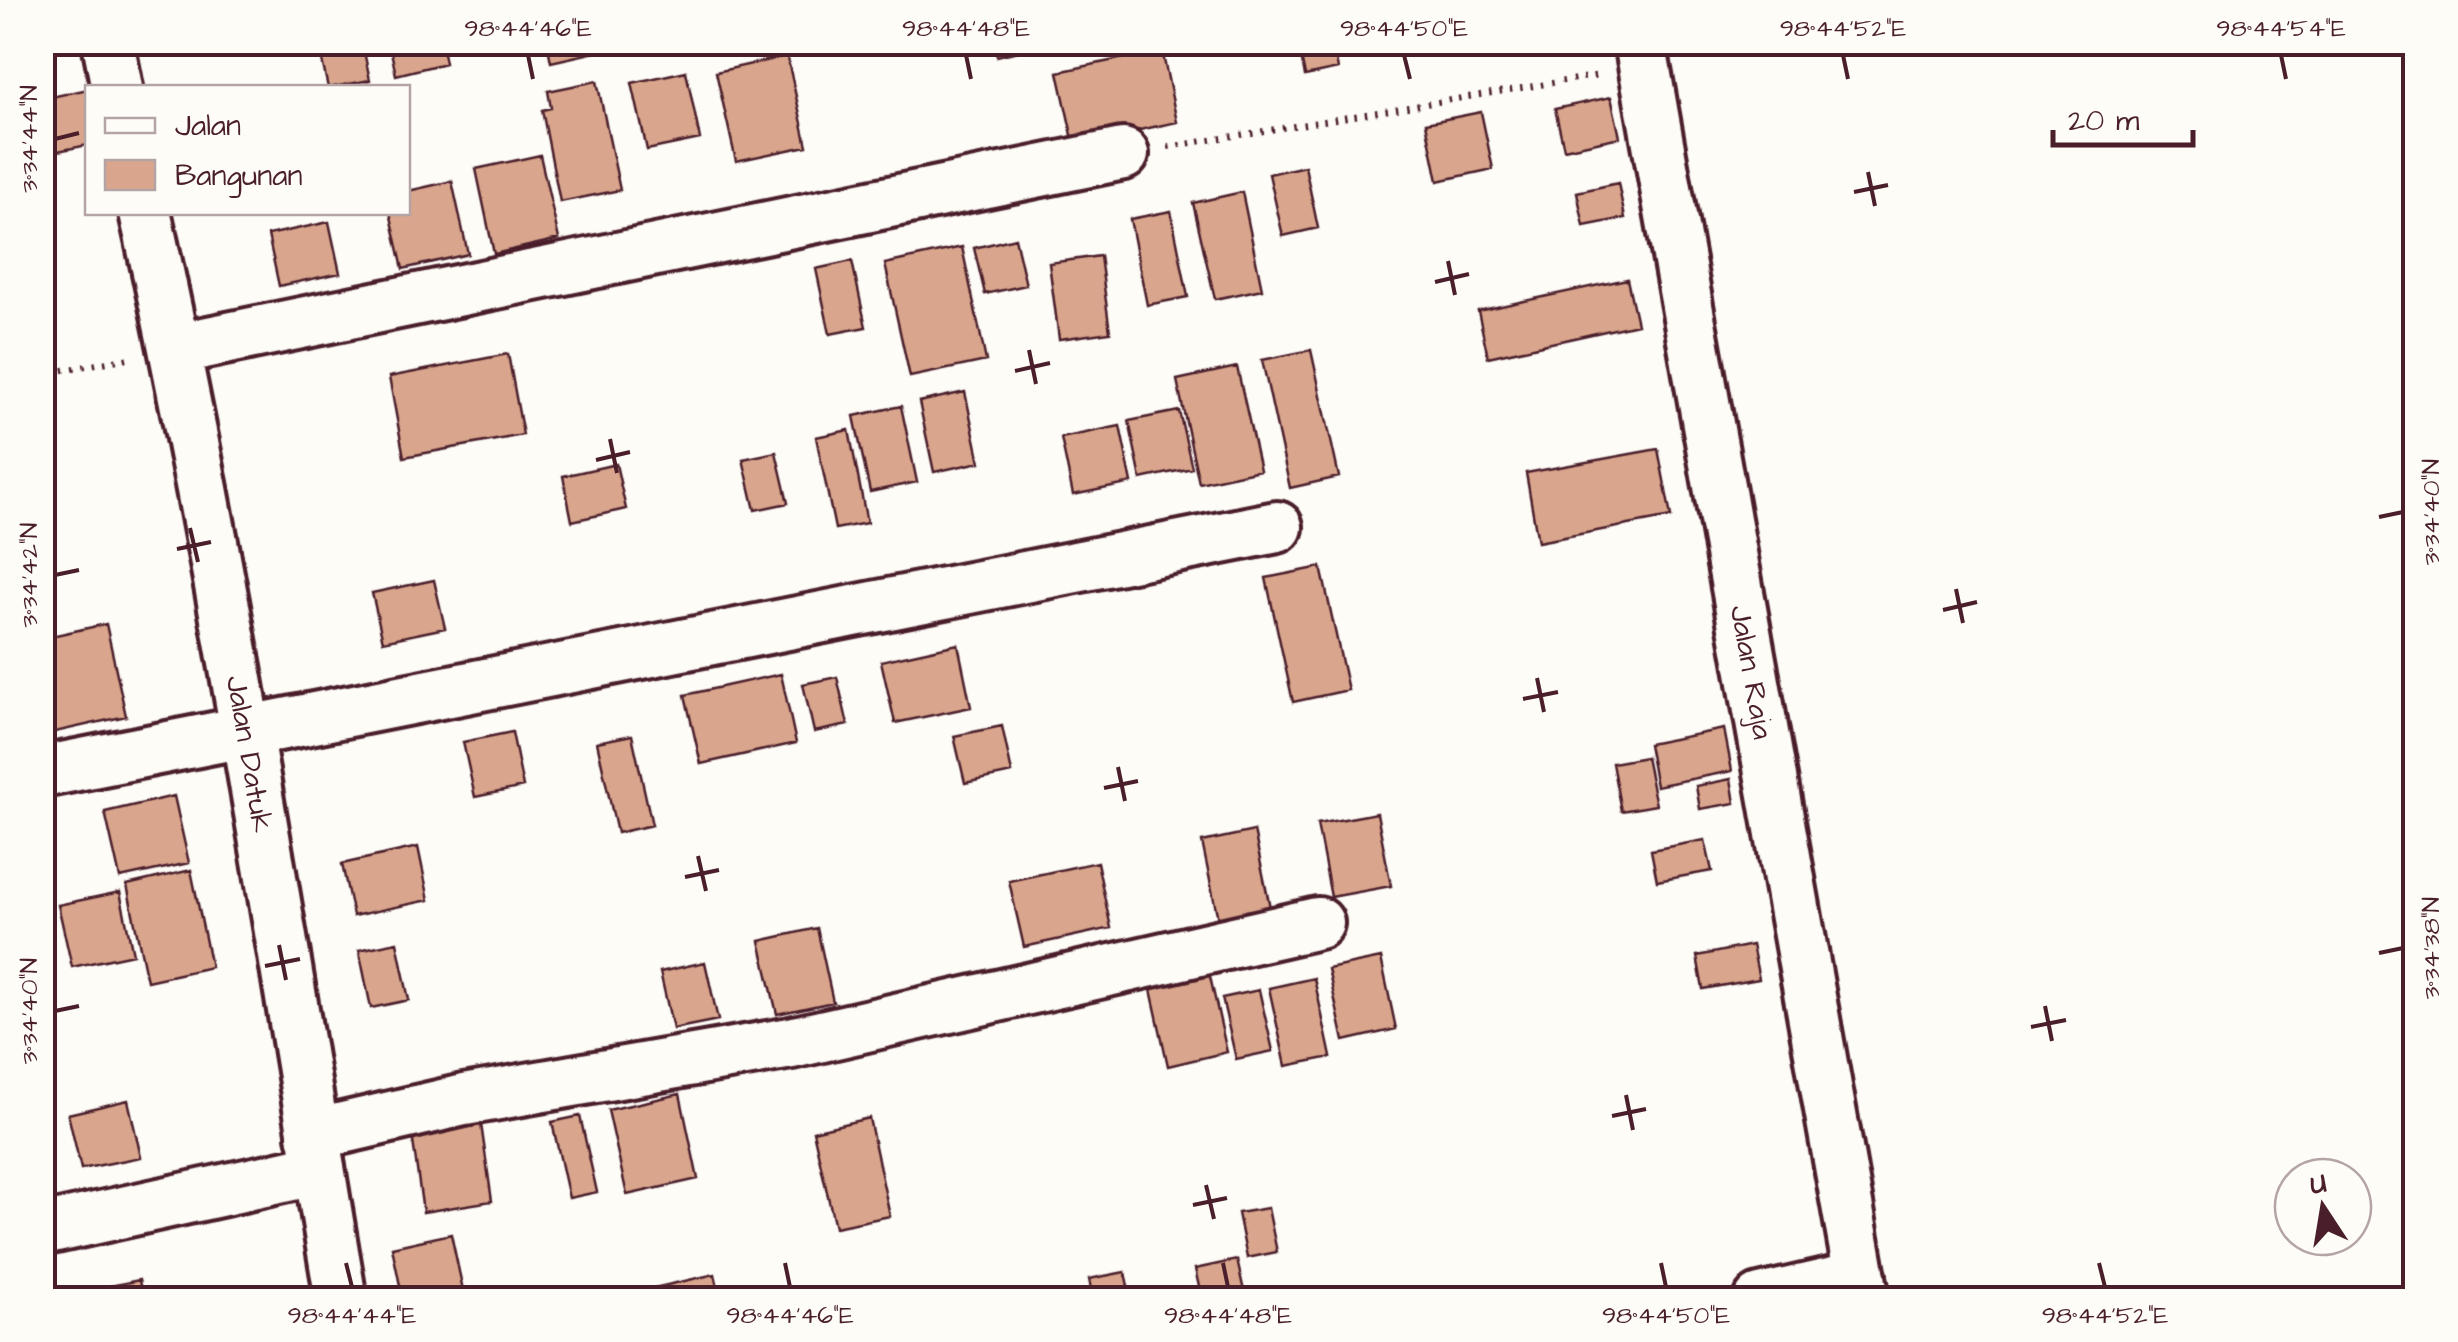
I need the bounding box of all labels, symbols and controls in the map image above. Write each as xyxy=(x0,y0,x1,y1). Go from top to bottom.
text: 98°44'46"E xyxy=(464,11,592,46)
text: 98°44'48"E xyxy=(902,11,1030,46)
text: 98°44'50"E xyxy=(1340,11,1468,46)
text: 98°44'52"E xyxy=(1780,11,1907,46)
text: 98°44'54"E xyxy=(2216,11,2346,46)
text: 3°34'44"N xyxy=(12,85,47,193)
legend xyxy=(85,85,410,215)
scale bar xyxy=(2053,85,2193,147)
text: 20 m xyxy=(2068,100,2140,142)
text: Jalan xyxy=(175,105,241,147)
text: Bangunan xyxy=(175,155,303,198)
text: 3°34'40"N xyxy=(2414,459,2449,565)
text: 3°34'42"N xyxy=(12,523,47,627)
street label: Jalan Raja xyxy=(1719,602,1784,743)
street label: Jalan Datuk xyxy=(215,672,283,836)
text: 3°34'38"N xyxy=(2414,897,2449,999)
text: 3°34'40"N xyxy=(12,958,47,1064)
north arrow xyxy=(2273,1157,2373,1257)
text: U xyxy=(2306,1163,2330,1205)
text: 98°44'44"E xyxy=(288,1298,417,1333)
text: 98°44'46"E xyxy=(726,1298,854,1333)
text: 98°44'48"E xyxy=(1164,1298,1292,1333)
text: 98°44'50"E xyxy=(1602,1298,1730,1333)
text: 98°44'52"E xyxy=(2042,1298,2169,1333)

